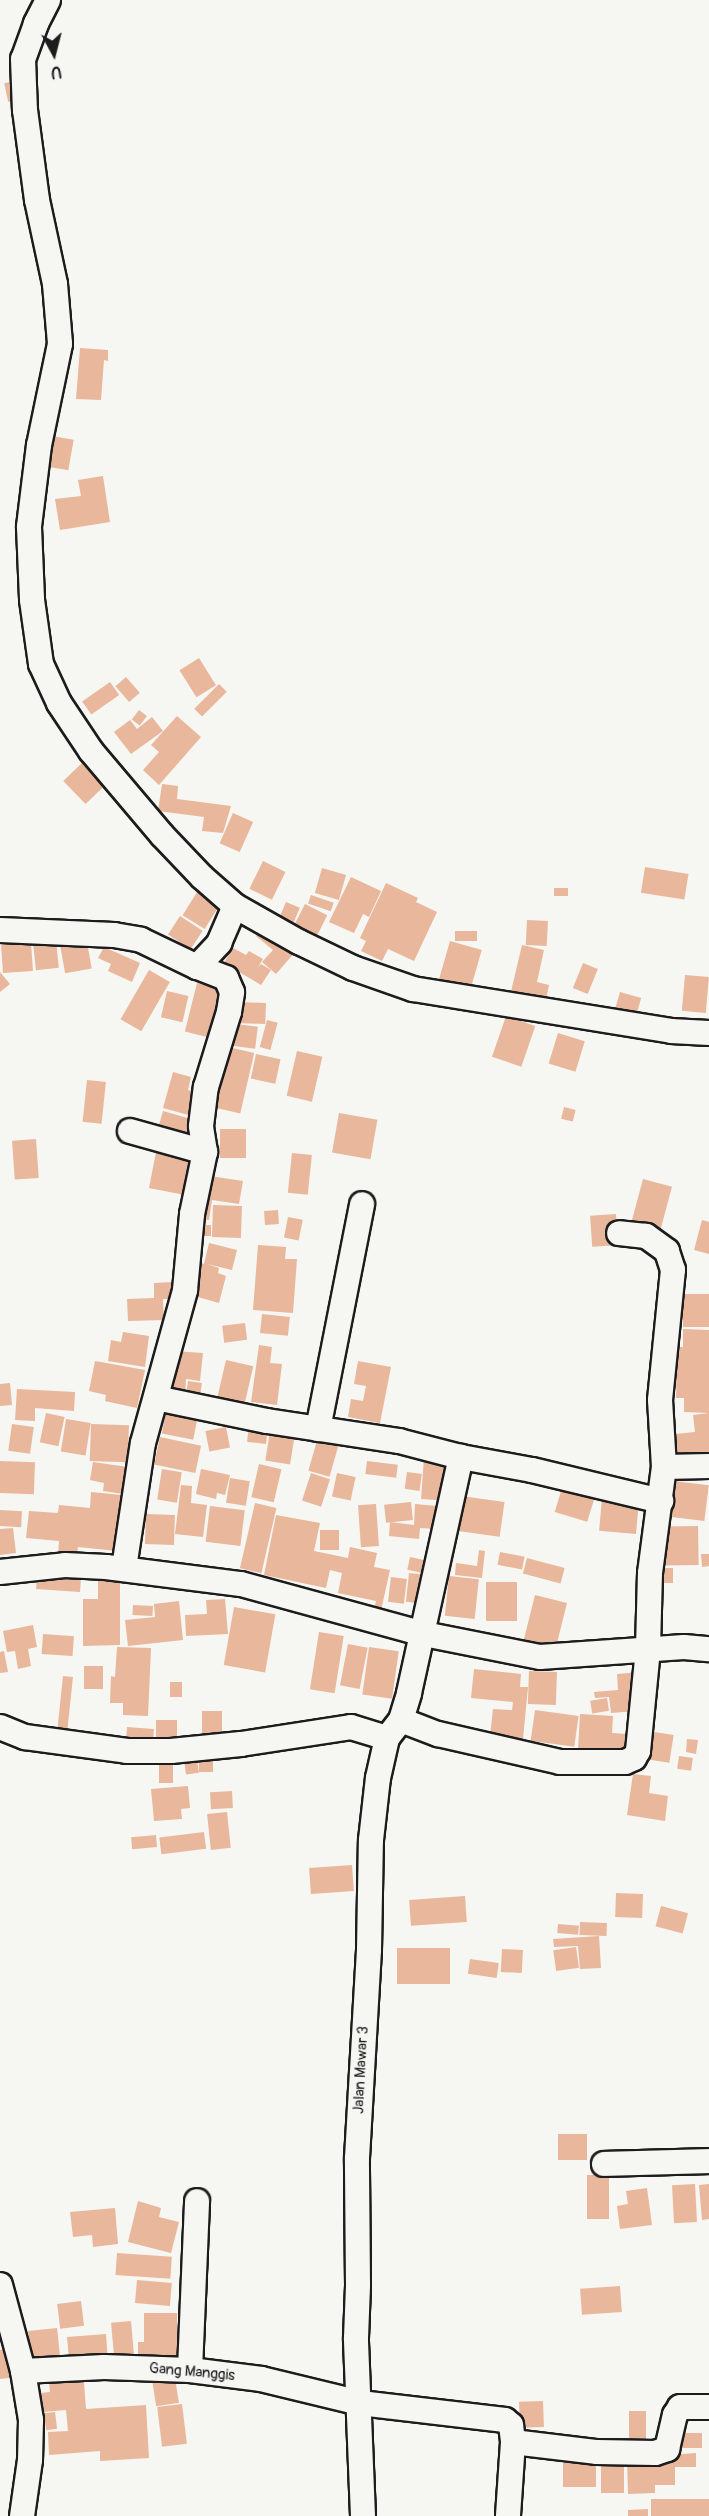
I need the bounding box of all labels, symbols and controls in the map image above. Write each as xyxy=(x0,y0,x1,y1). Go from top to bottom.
north arrow xyxy=(24,24,84,84)
text: U xyxy=(50,61,63,82)
street label: Jalan Mawar 3 xyxy=(350,2026,372,2114)
street label: Gang Manggis xyxy=(148,2359,236,2385)

